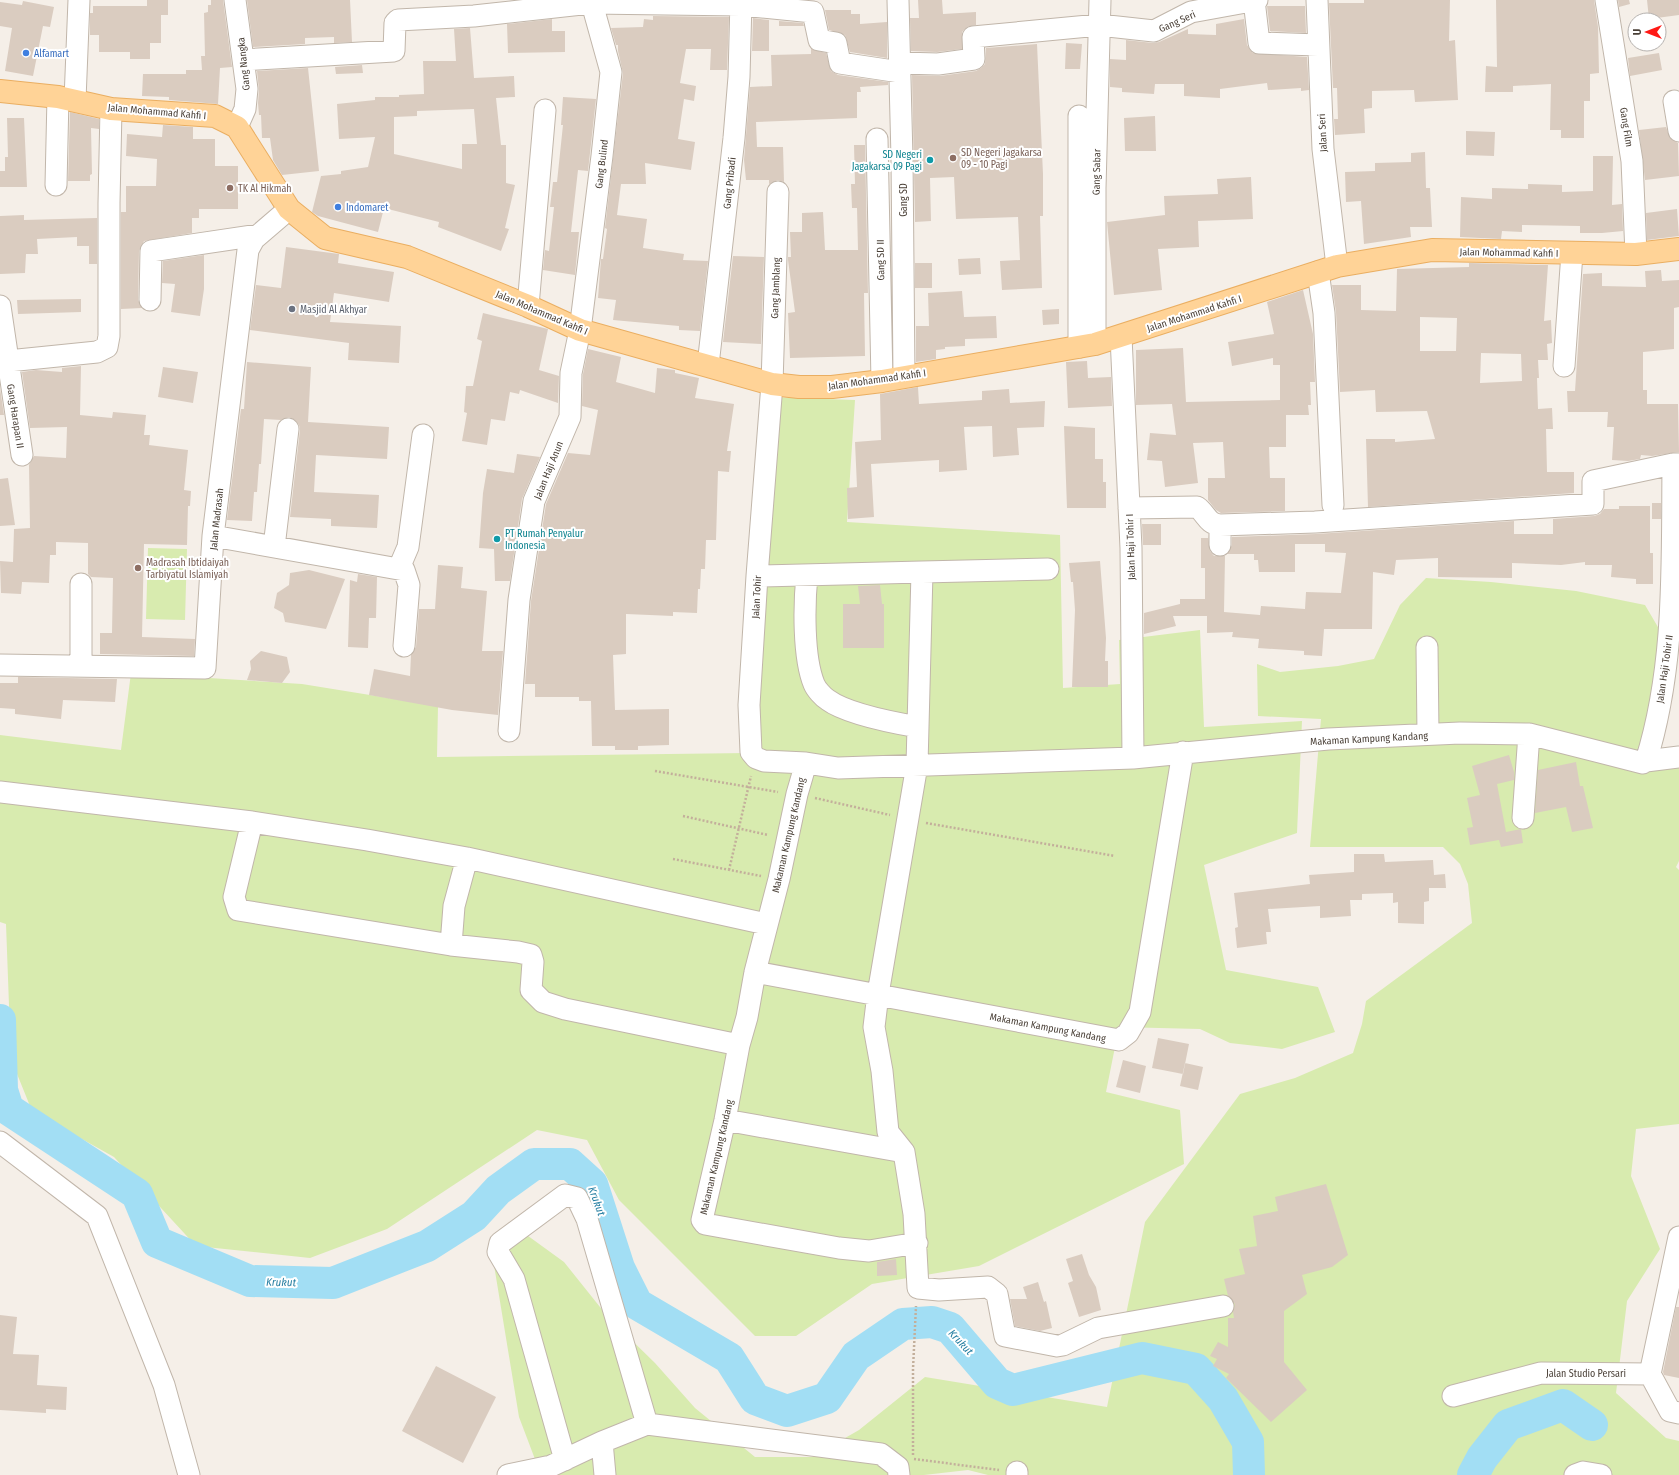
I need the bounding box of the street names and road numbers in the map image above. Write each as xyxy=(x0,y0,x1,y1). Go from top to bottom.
street label: Gang Seri xyxy=(1157,9,1198,35)
street label: Gang Nangka xyxy=(235,37,253,91)
street label: Jalan Mohammad Kahfi I xyxy=(107,102,207,122)
street label: Gang Film xyxy=(1617,107,1635,148)
street label: Jalan Seri xyxy=(1316,113,1330,153)
street label: Gang Bulind xyxy=(593,139,611,189)
street label: Gang Sabar xyxy=(1091,148,1103,195)
street label: Gang Pribadi xyxy=(721,157,739,210)
street label: Gang SD xyxy=(898,183,910,217)
street label: Gang SD II xyxy=(875,239,887,281)
street label: Jalan Mohammad Kahfi I xyxy=(1460,246,1558,260)
street label: Gang Jamblang xyxy=(769,257,783,319)
street label: Jalan Mohammad Kahfi I xyxy=(494,288,589,338)
street label: Jalan Mohammad Kahfi I xyxy=(1145,293,1243,335)
street label: Jalan Mohammad Kahfi I xyxy=(827,367,927,393)
street label: Gang Harapan II xyxy=(4,383,26,449)
street label: Jalan Haji Anun xyxy=(532,439,566,501)
street label: Jalan Madrasah xyxy=(208,487,226,551)
street label: Jalan Haji Tohir I xyxy=(1124,514,1138,580)
street label: Jalan Tohir xyxy=(750,575,764,619)
street label: Jalan Haji Tohir II xyxy=(1654,634,1676,704)
street label: Makaman Kampung Kandang xyxy=(1310,730,1429,748)
street label: Makaman Kampung Kandang xyxy=(770,776,808,894)
street label: Makaman Kampung Kandang xyxy=(989,1011,1107,1045)
street label: Makaman Kampung Kandang xyxy=(698,1098,736,1216)
street label: Jalan Studio Persari xyxy=(1546,1368,1626,1380)

